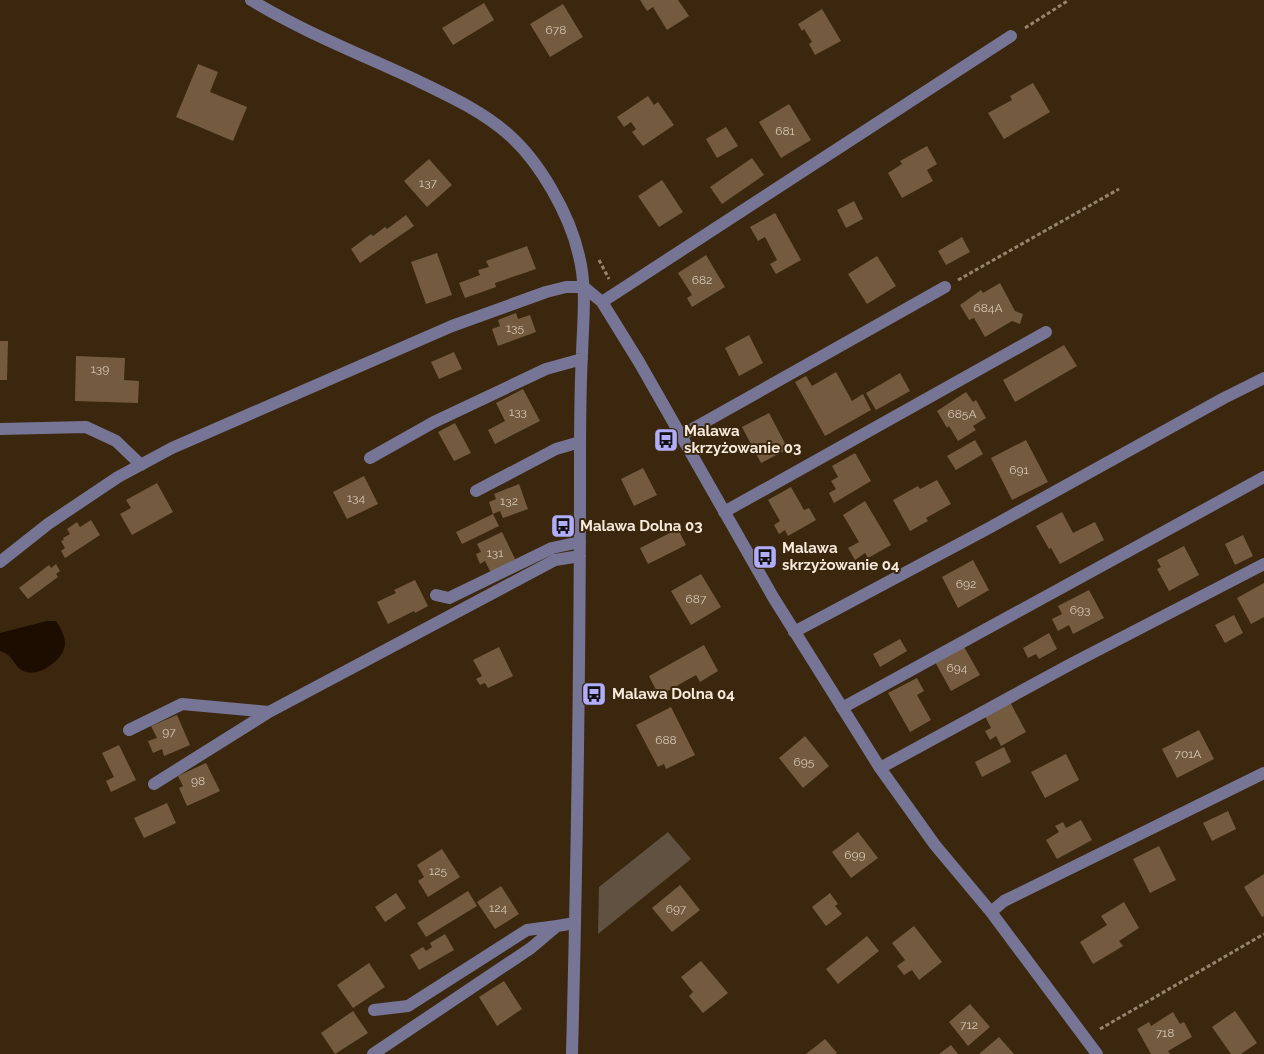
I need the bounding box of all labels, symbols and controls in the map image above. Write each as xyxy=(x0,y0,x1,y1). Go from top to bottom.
house number: 678 xyxy=(546,23,566,37)
house number: 681 xyxy=(775,124,795,138)
house number: 137 xyxy=(419,176,438,190)
house number: 682 xyxy=(692,273,712,287)
house number: 684A xyxy=(973,301,1003,315)
house number: 135 xyxy=(506,321,524,335)
house number: 139 xyxy=(91,362,109,376)
house number: 133 xyxy=(509,405,527,419)
house number: 685A xyxy=(947,407,977,421)
place label: Malawa skrzyżowanie 03 xyxy=(684,422,801,457)
bus stop icon: Malawa skrzyżowanie 03 xyxy=(653,427,679,453)
house number: 691 xyxy=(1009,463,1029,477)
house number: 134 xyxy=(347,491,365,505)
house number: 132 xyxy=(500,494,518,508)
bus stop icon: Malawa Dolna 03 xyxy=(550,513,576,539)
place label: Malawa Dolna 03 xyxy=(580,517,703,535)
place label: Malawa skrzyżowanie 04 xyxy=(782,539,900,574)
bus stop icon: Malawa skrzyżowanie 04 xyxy=(752,544,778,570)
house number: 131 xyxy=(487,546,503,560)
house number: 692 xyxy=(956,577,976,591)
house number: 687 xyxy=(686,592,707,606)
house number: 693 xyxy=(1070,603,1090,617)
house number: 694 xyxy=(947,661,968,675)
bus stop icon: Malawa Dolna 04 xyxy=(581,681,607,707)
place label: Malawa Dolna 04 xyxy=(612,685,735,703)
house number: 97 xyxy=(162,725,176,739)
house number: 688 xyxy=(655,733,677,747)
house number: 701A xyxy=(1175,747,1201,761)
house number: 695 xyxy=(794,755,815,769)
house number: 98 xyxy=(191,774,205,788)
house number: 699 xyxy=(844,848,866,862)
house number: 125 xyxy=(429,864,447,878)
house number: 124 xyxy=(489,901,507,915)
house number: 697 xyxy=(666,902,687,916)
house number: 712 xyxy=(960,1018,978,1032)
house number: 718 xyxy=(1156,1026,1174,1040)

